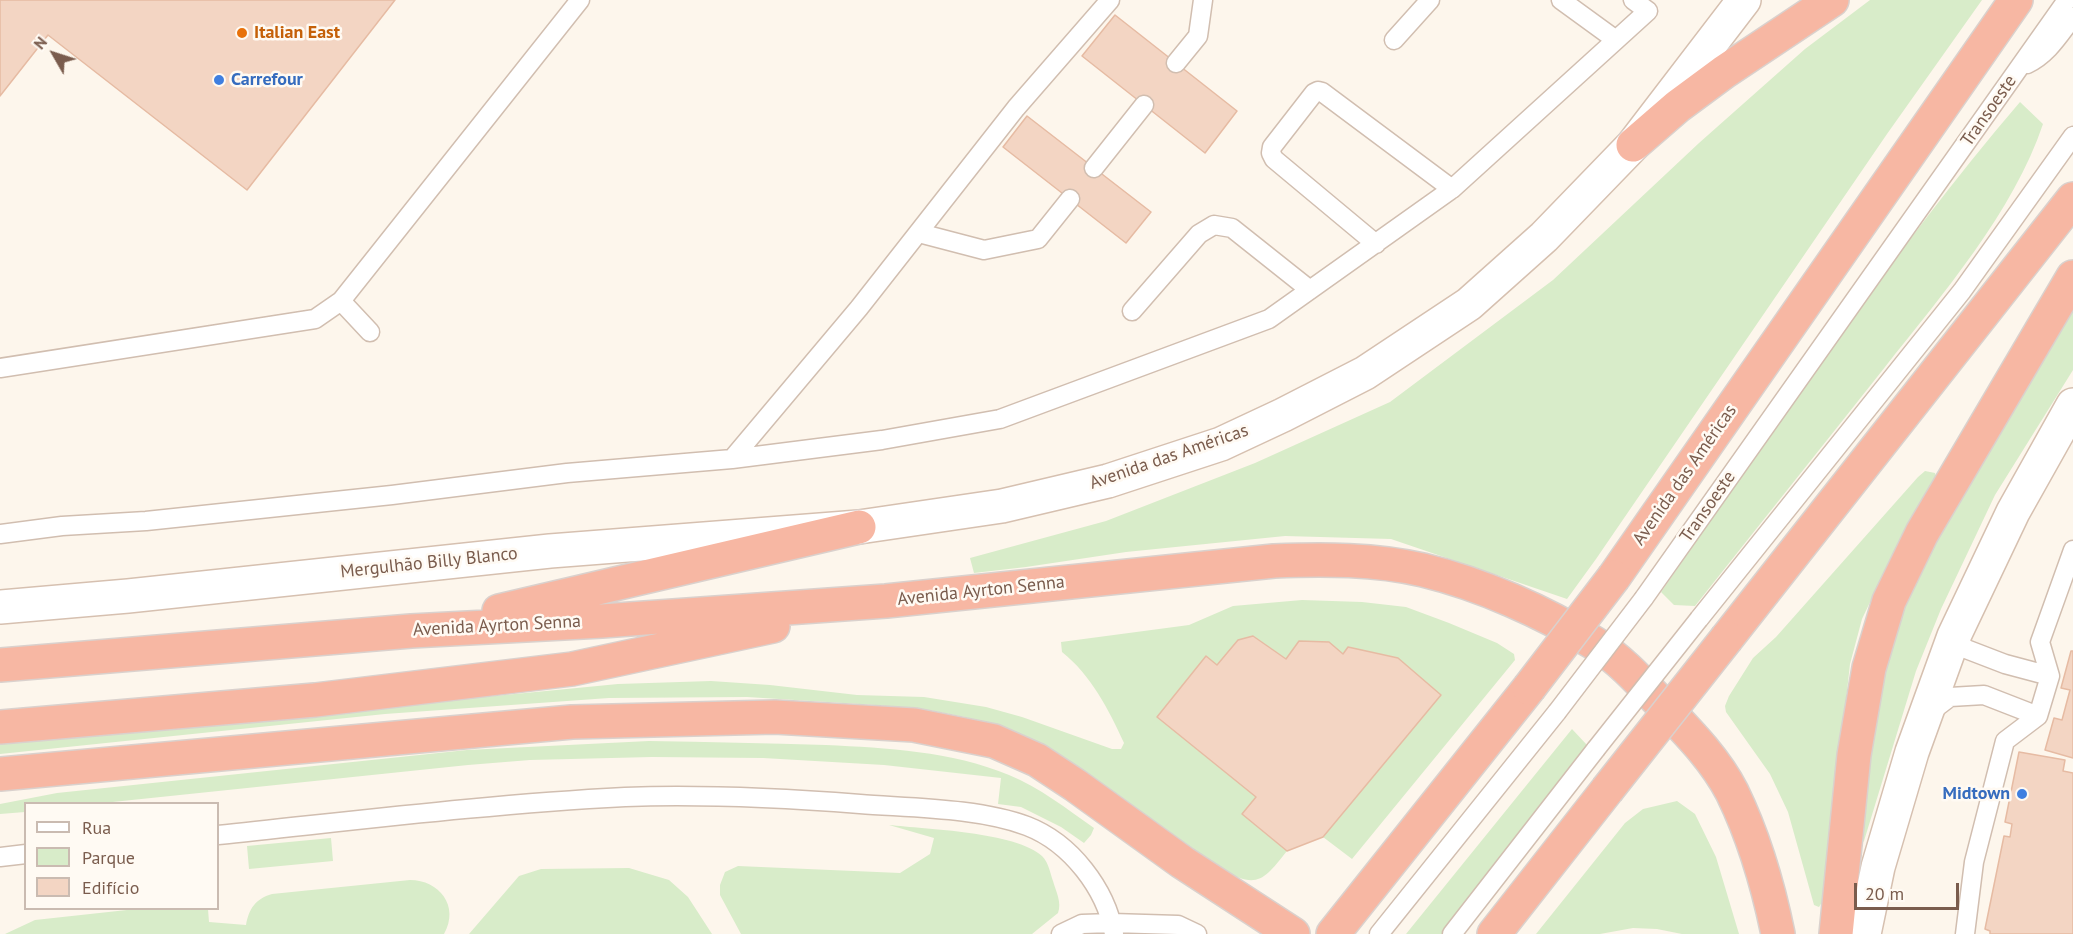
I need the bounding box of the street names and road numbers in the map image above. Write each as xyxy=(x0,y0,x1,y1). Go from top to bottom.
street label: Transoeste xyxy=(1957,71,2021,151)
street label: Avenida das Américas xyxy=(1628,401,1742,549)
street label: Avenida das Américas xyxy=(1087,420,1251,494)
street label: Transoeste xyxy=(1676,467,1740,547)
street label: Mergulhão Billy Blanco xyxy=(339,543,519,583)
street label: Avenida Ayrton Senna xyxy=(896,571,1066,611)
street label: Avenida Ayrton Senna xyxy=(413,611,581,641)

